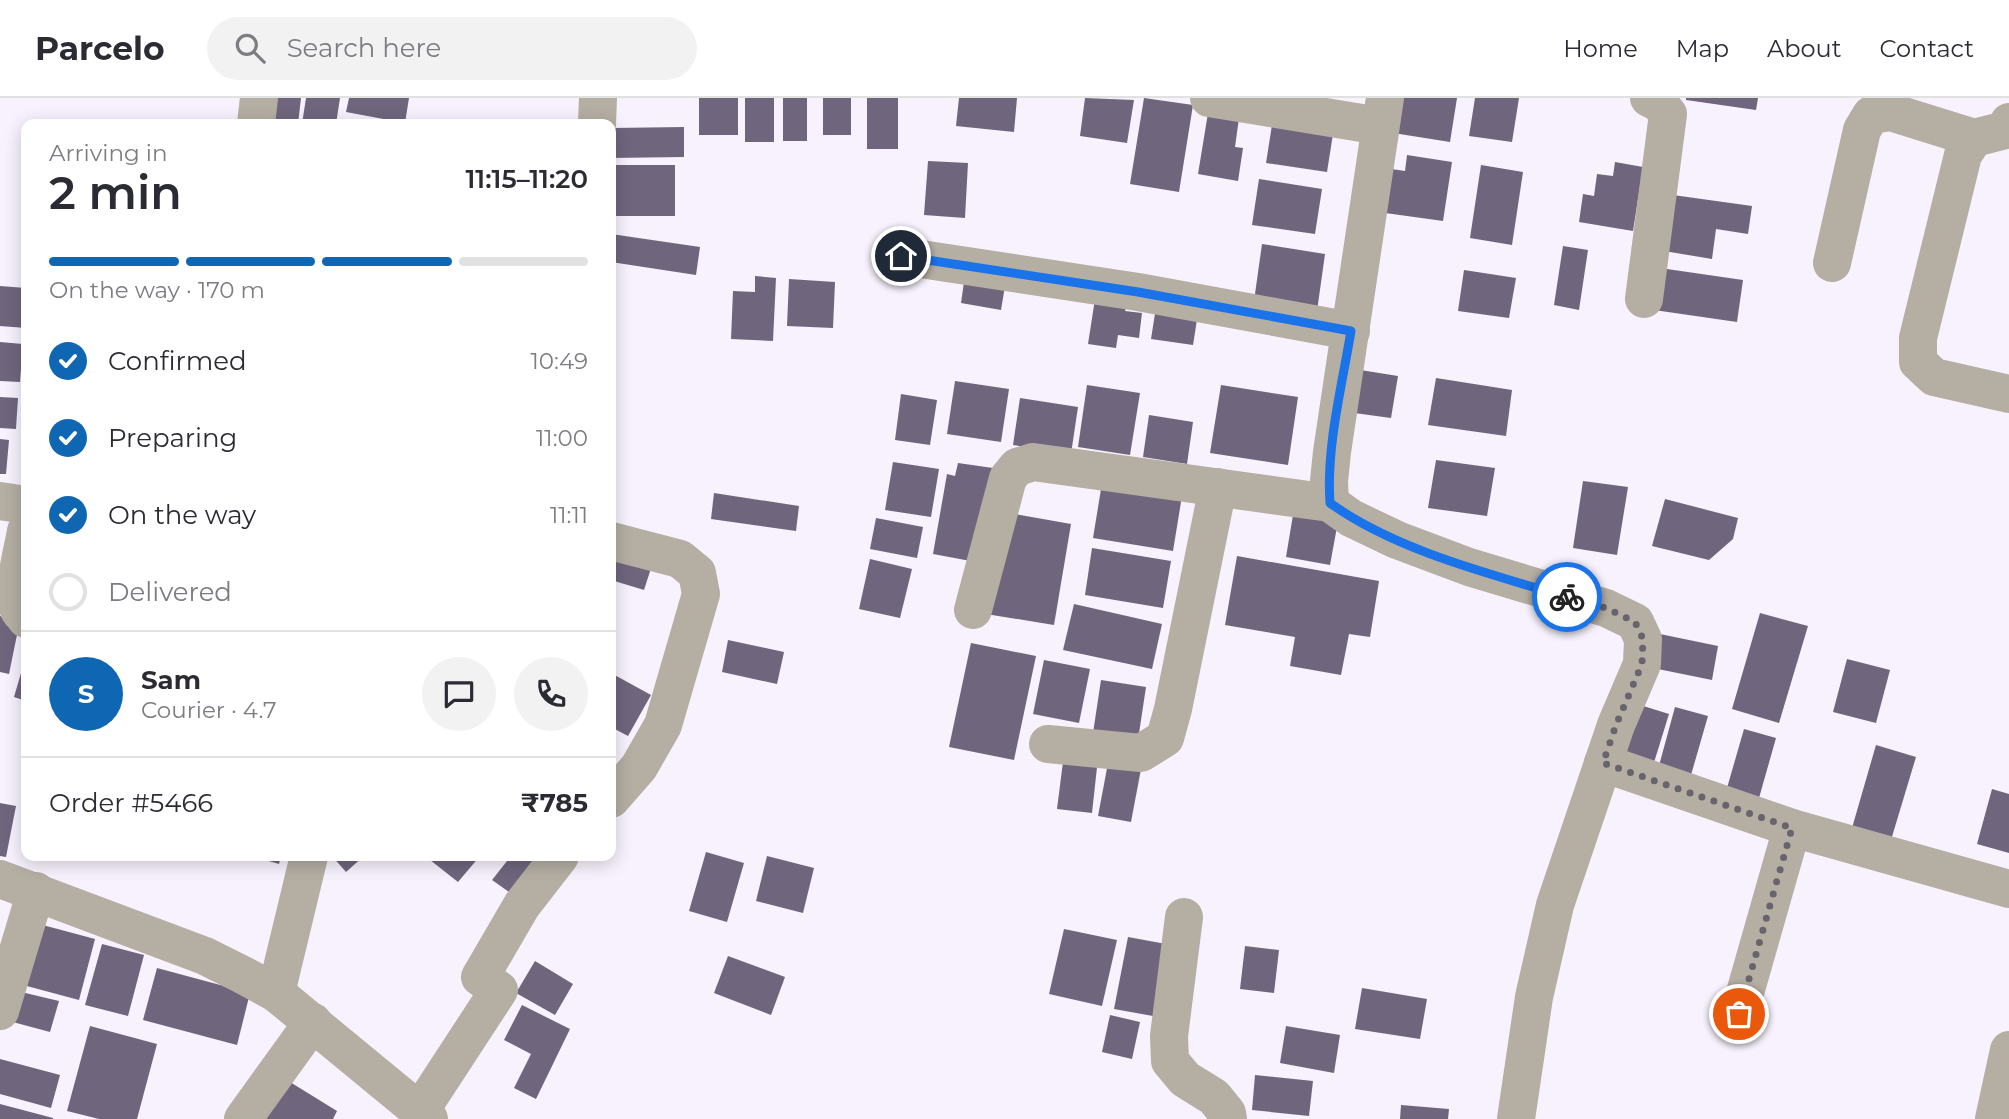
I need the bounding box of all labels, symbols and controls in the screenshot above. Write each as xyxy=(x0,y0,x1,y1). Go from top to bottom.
search box xyxy=(207,17,697,80)
text: Parcelo xyxy=(35,28,165,68)
icon: search xyxy=(231,29,269,67)
text: Search here xyxy=(287,32,441,64)
text: Home xyxy=(1563,34,1638,63)
text: Map xyxy=(1676,34,1729,63)
text: About xyxy=(1767,34,1841,63)
text: Contact xyxy=(1879,34,1974,63)
text: Arriving in xyxy=(49,139,168,167)
text: 11:15–11:20 xyxy=(465,163,588,195)
text: 2 min xyxy=(49,164,182,221)
pin xyxy=(871,226,931,286)
icon: home xyxy=(882,237,920,275)
text: On the way · 170 m xyxy=(49,276,265,304)
icon: check xyxy=(49,342,87,380)
text: Confirmed xyxy=(108,345,247,377)
text: 10:49 xyxy=(531,347,588,375)
icon: check xyxy=(49,419,87,457)
text: Preparing xyxy=(108,422,237,454)
text: 11:00 xyxy=(536,424,588,452)
icon: check xyxy=(49,496,87,534)
text: On the way xyxy=(108,499,256,531)
text: 11:11 xyxy=(550,501,588,529)
courier xyxy=(1532,562,1602,632)
text: Delivered xyxy=(108,576,232,608)
icon: bike xyxy=(1548,578,1586,616)
button: chat xyxy=(422,657,496,731)
button: phone xyxy=(514,657,588,731)
text: Sam xyxy=(141,664,201,696)
text: S xyxy=(78,678,94,710)
text: Courier · 4.7 xyxy=(141,696,277,724)
text: Order #5466 xyxy=(49,787,213,819)
text: ₹785 xyxy=(521,787,588,819)
pin xyxy=(1709,984,1769,1044)
icon: bag xyxy=(1720,995,1758,1033)

